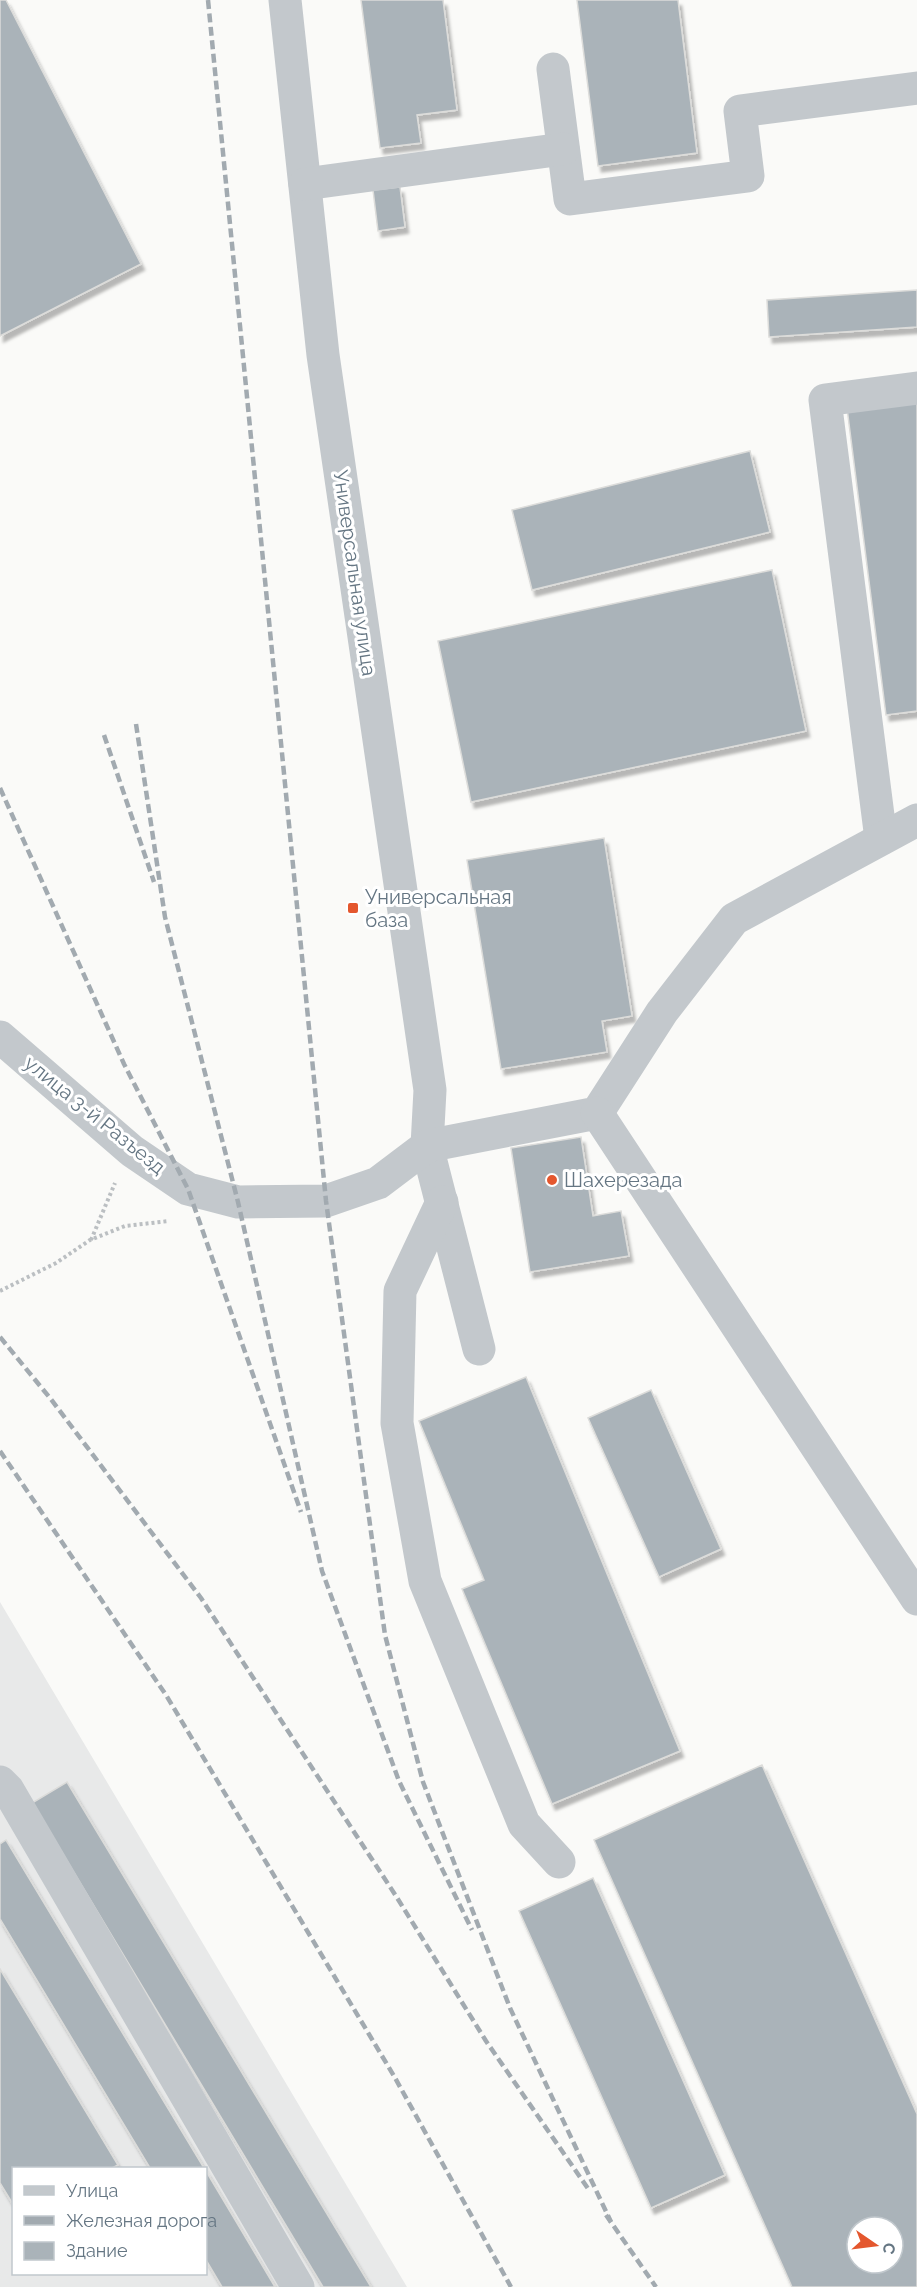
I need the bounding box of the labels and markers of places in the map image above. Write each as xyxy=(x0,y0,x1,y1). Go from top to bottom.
place label: Универсальная база xyxy=(365,885,512,932)
marker: Универсальная база xyxy=(346,901,360,915)
place label: Шахерезада xyxy=(564,1168,682,1192)
marker: Шахерезада xyxy=(545,1173,559,1187)

